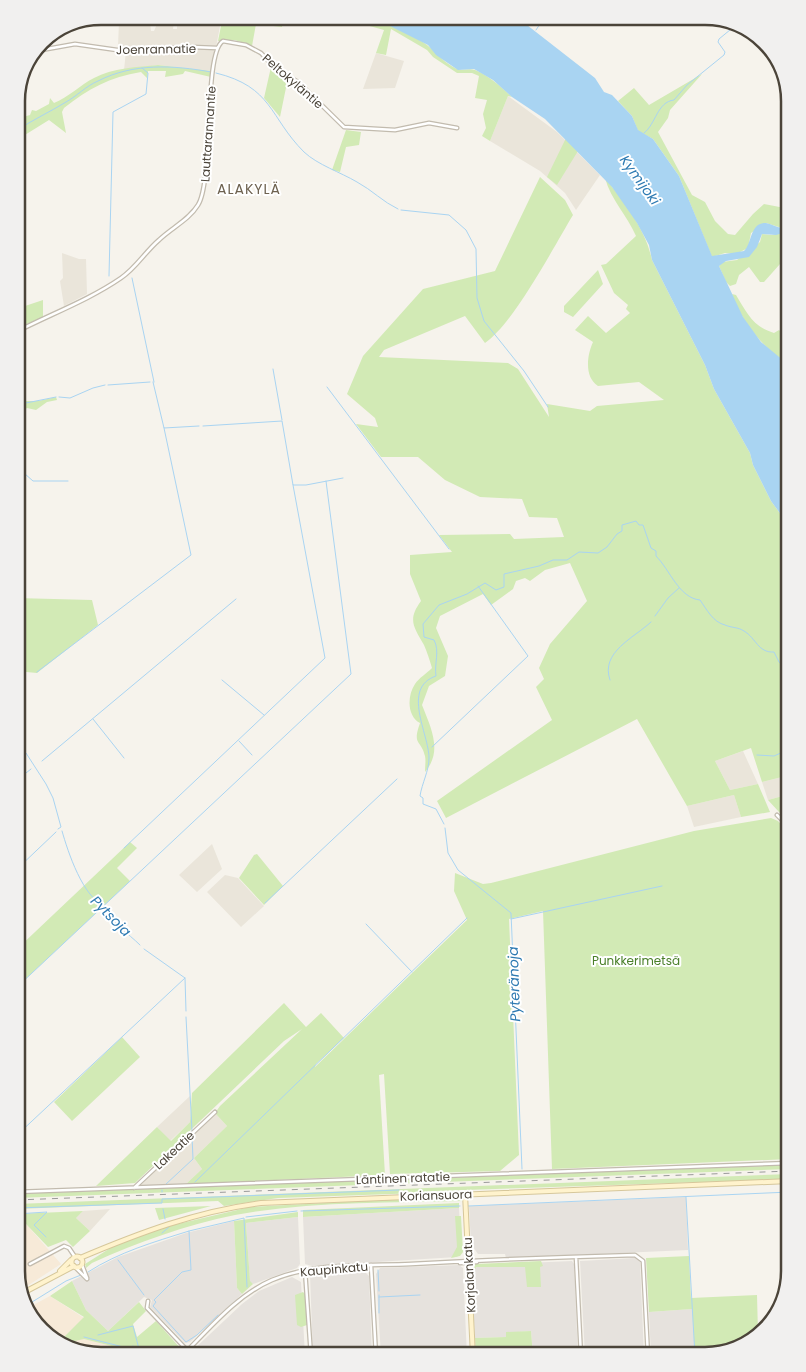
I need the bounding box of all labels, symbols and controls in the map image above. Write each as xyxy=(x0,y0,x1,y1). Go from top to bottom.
street label: Joenrannatie xyxy=(116,40,196,58)
street label: Peltokyläntie xyxy=(259,50,327,112)
street label: Lauttarannantie xyxy=(196,85,220,183)
water label: Kymijoki xyxy=(615,151,665,209)
district label: ALAKYLÄ xyxy=(217,179,281,199)
water label: Pytsoja xyxy=(86,891,136,941)
water label: Pyteränoja xyxy=(503,945,525,1022)
park label: Punkkerimetsä xyxy=(592,952,680,969)
street label: Lakeatie xyxy=(150,1127,198,1173)
street label: Läntinen ratatie xyxy=(356,1168,450,1188)
street label: Koriansuora xyxy=(400,1185,472,1205)
street label: Korjalankatu xyxy=(459,1237,479,1313)
street label: Kaupinkatu xyxy=(299,1258,369,1280)

